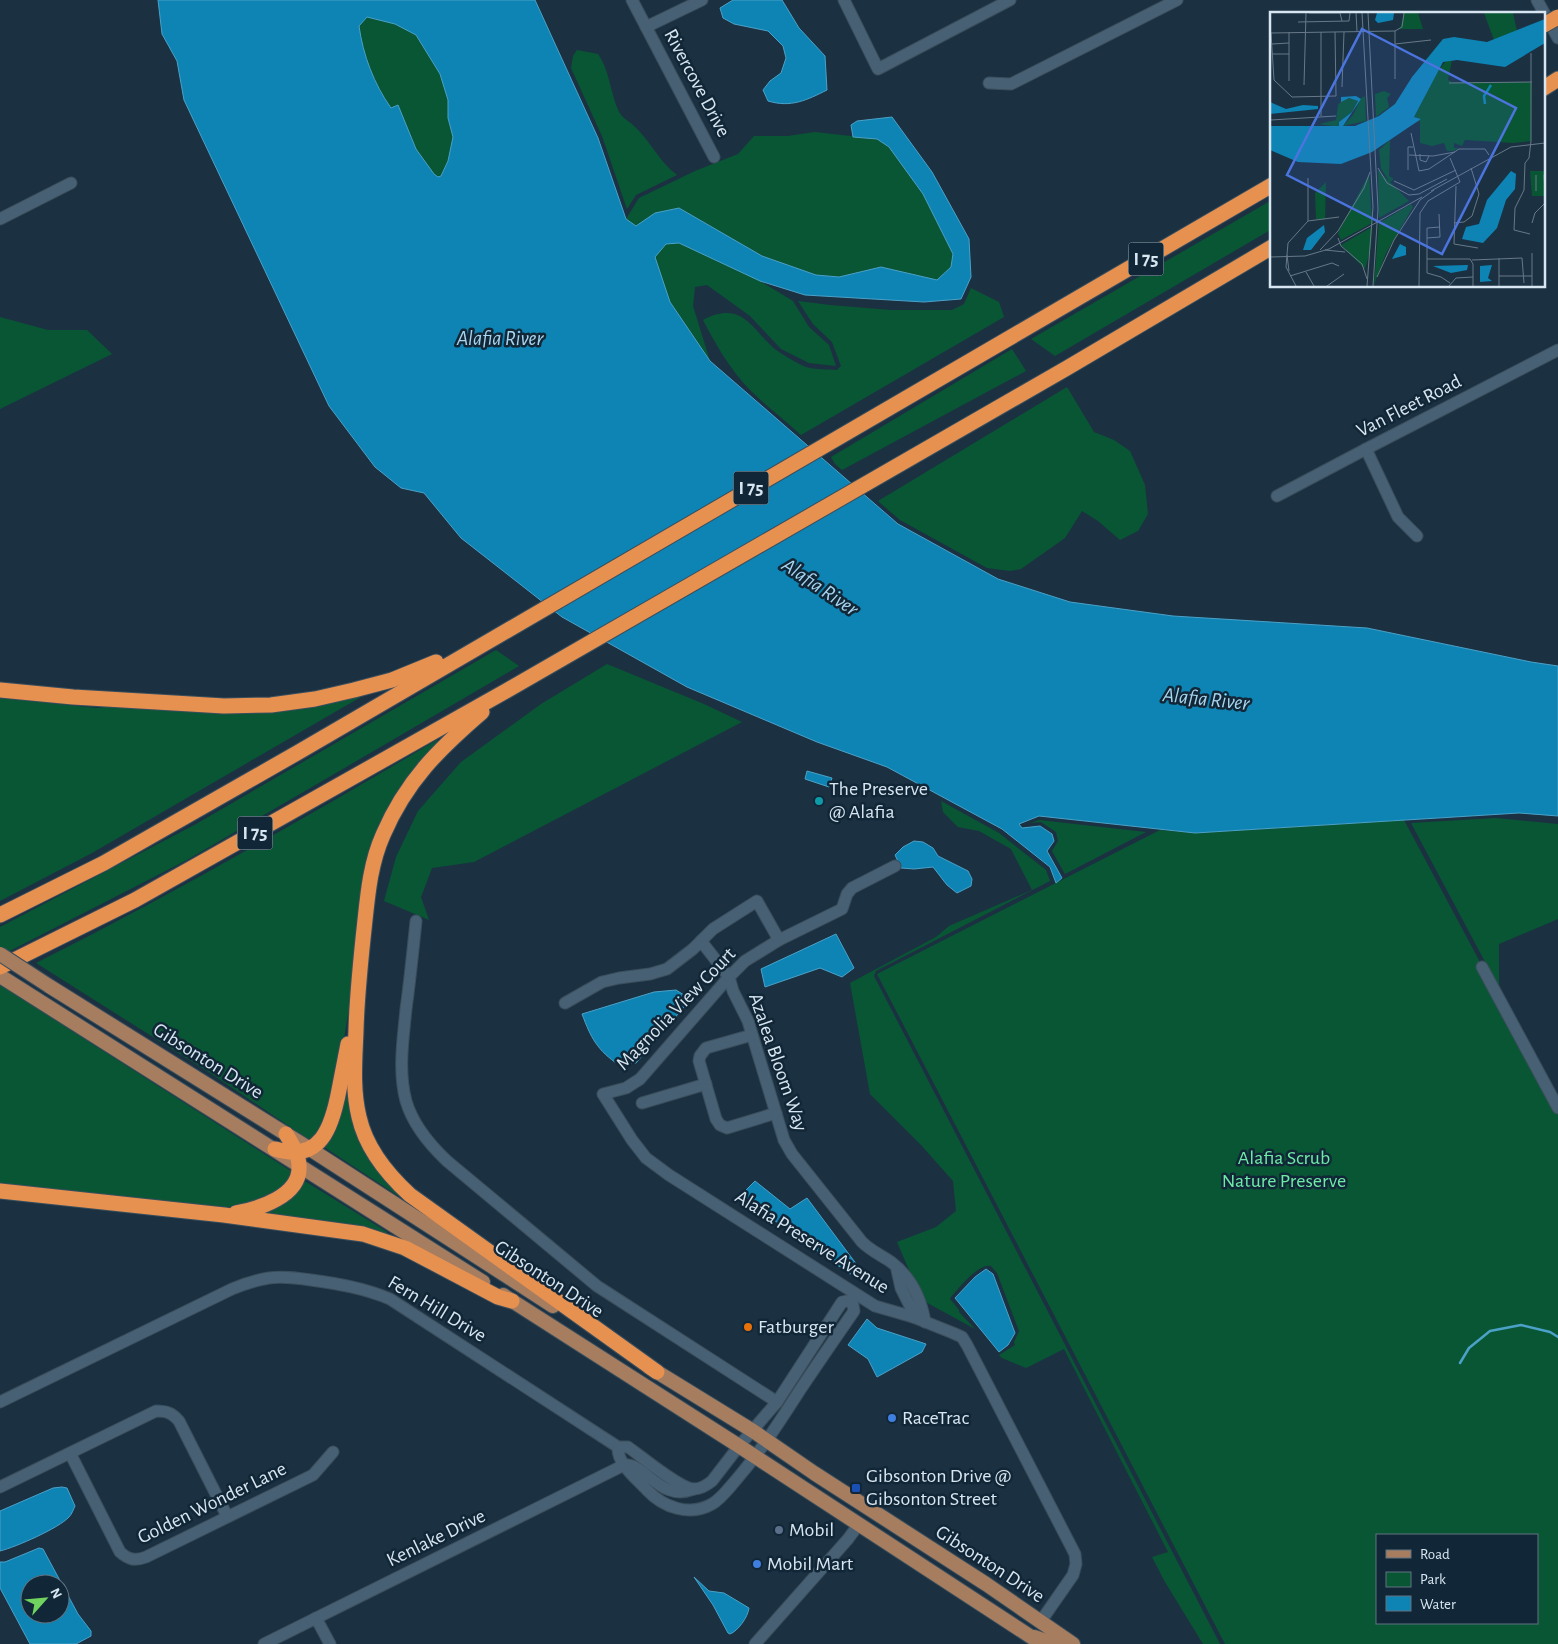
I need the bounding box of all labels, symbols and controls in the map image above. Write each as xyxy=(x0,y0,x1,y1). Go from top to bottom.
inset map xyxy=(1270,12,1546,288)
street label: Rivercove Drive xyxy=(660,26,734,140)
road number: I 75 xyxy=(1128,242,1164,276)
water label: Alafia River xyxy=(456,328,545,349)
street label: Van Fleet Road xyxy=(1354,371,1464,441)
road number: I 75 xyxy=(734,472,768,504)
water label: Alafia River xyxy=(777,554,863,621)
water label: Alafia River xyxy=(1161,684,1251,714)
place label: The Preserve @ Alafia xyxy=(829,779,928,822)
marker: The Preserve @ Alafia xyxy=(813,795,825,807)
road number: I 75 xyxy=(238,816,272,850)
street label: Magnolia View Court xyxy=(613,943,740,1074)
street label: Azalea Bloom Way xyxy=(745,990,811,1134)
street label: Gibsonton Drive xyxy=(150,1019,266,1103)
park label: Alafia Scrub Nature Preserve xyxy=(1222,1148,1346,1191)
street label: Alafia Preserve Avenue xyxy=(732,1187,892,1297)
street label: Gibsonton Drive xyxy=(491,1236,607,1322)
street label: Fern Hill Drive xyxy=(384,1272,490,1346)
place label: Fatburger xyxy=(758,1317,834,1337)
marker: Fatburger xyxy=(742,1321,754,1333)
place label: RaceTrac xyxy=(902,1408,970,1428)
marker: RaceTrac xyxy=(886,1412,898,1424)
street label: Golden Wonder Lane xyxy=(134,1458,290,1548)
place label: Gibsonton Drive @ Gibsonton Street xyxy=(866,1466,1011,1509)
marker: Gibsonton Drive @ Gibsonton Street xyxy=(850,1482,862,1494)
street label: Kenlake Drive xyxy=(383,1506,489,1570)
place label: Mobil xyxy=(789,1520,834,1540)
street label: Gibsonton Drive xyxy=(932,1521,1048,1607)
marker: Mobil xyxy=(773,1524,785,1536)
legend xyxy=(1376,1534,1538,1624)
text: Road xyxy=(1420,1547,1450,1562)
place label: Mobil Mart xyxy=(767,1554,854,1574)
marker: Mobil Mart xyxy=(751,1558,763,1570)
text: Park xyxy=(1420,1572,1446,1587)
north arrow xyxy=(20,1574,70,1624)
text: N xyxy=(47,1586,64,1601)
text: Water xyxy=(1420,1597,1456,1612)

